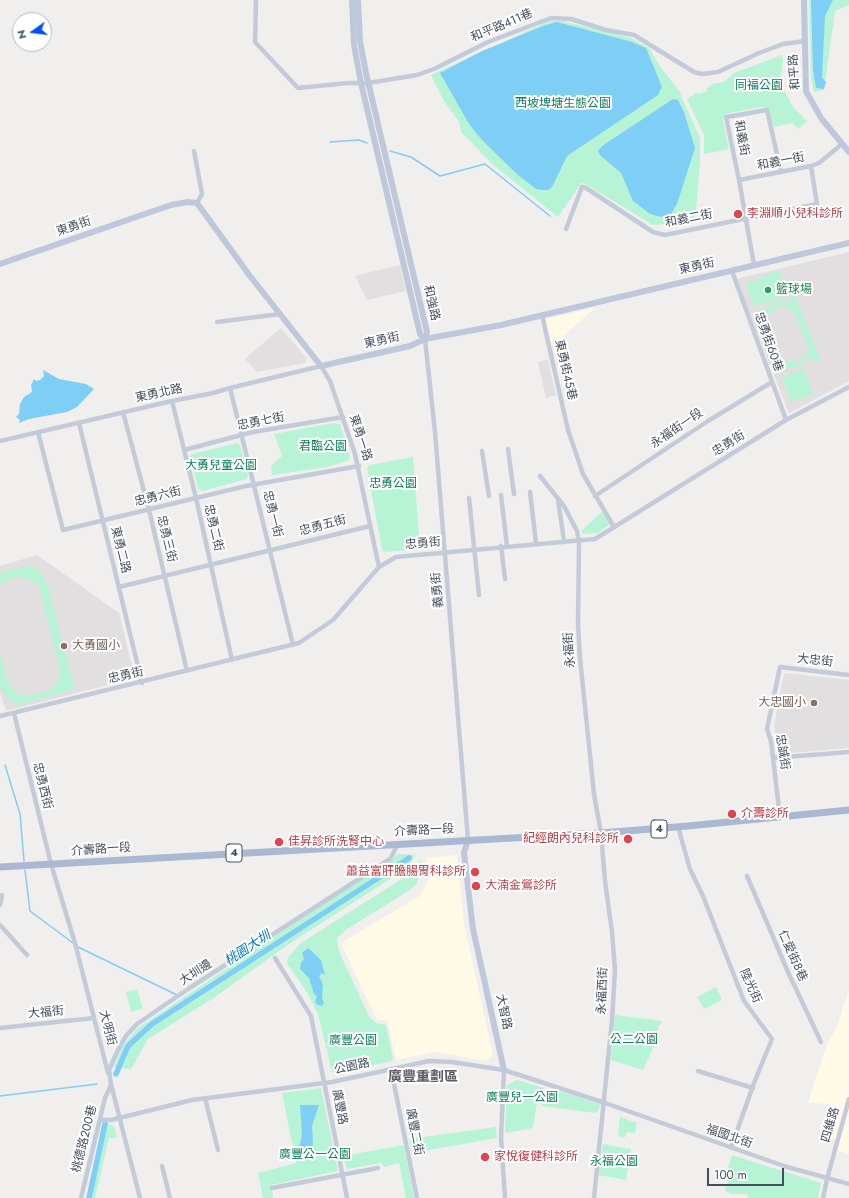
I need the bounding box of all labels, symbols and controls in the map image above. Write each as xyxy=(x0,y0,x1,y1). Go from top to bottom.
street label: 和平路411巷 xyxy=(469,7,535,45)
north arrow xyxy=(12,12,52,52)
text: N xyxy=(13,28,30,41)
street label: 和平路 xyxy=(787,54,803,90)
park label: 同福公園 xyxy=(735,79,783,93)
park label: 西坡埤塘生態公園 xyxy=(515,97,611,111)
street label: 和義街 xyxy=(731,119,751,157)
street label: 和義一街 xyxy=(756,150,806,174)
street label: 和義二街 xyxy=(664,207,714,231)
place label: 李淵順小兒科診所 xyxy=(747,207,843,221)
marker: 李淵順小兒科診所 xyxy=(732,208,744,220)
street label: 東勇街 xyxy=(55,214,93,240)
street label: 東勇街 xyxy=(678,256,716,278)
place label: 籃球場 xyxy=(776,283,812,297)
street label: 和強路 xyxy=(420,284,442,322)
marker: 籃球場 xyxy=(763,285,773,295)
street label: 忠勇街60巷 xyxy=(751,310,785,374)
street label: 東勇街 xyxy=(363,330,401,352)
street label: 東勇街45巷 xyxy=(551,338,579,402)
street label: 東勇北路 xyxy=(134,382,184,406)
street label: 永福街一段 xyxy=(648,406,706,452)
street label: 忠勇七街 xyxy=(236,410,286,434)
street label: 東勇一路 xyxy=(346,413,374,463)
street label: 忠勇街 xyxy=(710,428,748,460)
park label: 君臨公園 xyxy=(299,440,347,454)
park label: 大勇兒童公園 xyxy=(185,459,257,473)
park label: 忠勇公園 xyxy=(369,477,417,491)
street label: 忠勇六街 xyxy=(133,484,183,510)
street label: 忠勇一街 xyxy=(259,489,285,539)
street label: 忠勇二街 xyxy=(201,503,225,553)
street label: 忠勇五街 xyxy=(298,513,348,539)
street label: 忠勇三街 xyxy=(153,514,179,564)
street label: 東勇二路 xyxy=(107,525,133,575)
street label: 忠勇街 xyxy=(404,535,442,553)
street label: 義勇街 xyxy=(429,571,447,609)
street label: 永福街 xyxy=(562,632,578,668)
place label: 大勇國小 xyxy=(72,639,120,653)
marker: 大勇國小 xyxy=(59,641,69,651)
street label: 大忠街 xyxy=(796,652,834,670)
street label: 忠勇街 xyxy=(107,665,145,687)
place label: 大忠國小 xyxy=(758,696,806,710)
marker: 大忠國小 xyxy=(809,698,819,708)
street label: 忠誠街 xyxy=(772,733,792,771)
street label: 忠勇西街 xyxy=(29,761,55,811)
place label: 介壽診所 xyxy=(741,807,789,821)
marker: 介壽診所 xyxy=(726,808,738,820)
road number: 4 xyxy=(651,820,667,838)
street label: 介壽路一段 xyxy=(394,822,454,840)
place label: 紀經朗內兒科診所 xyxy=(523,832,619,846)
marker: 紀經朗內兒科診所 xyxy=(622,833,634,845)
place label: 佳昇診所洗腎中心 xyxy=(288,835,384,849)
marker: 佳昇診所洗腎中心 xyxy=(273,836,285,848)
street label: 介壽路一段 xyxy=(71,841,131,859)
road number: 4 xyxy=(226,844,242,862)
place label: 蕭益富肝膽腸胃科診所 xyxy=(346,865,466,879)
marker: 蕭益富肝膽腸胃科診所 xyxy=(469,866,481,878)
place label: 大湳金鶯診所 xyxy=(485,879,557,893)
marker: 大湳金鶯診所 xyxy=(470,880,482,892)
water label: 桃園大圳 xyxy=(222,928,274,970)
street label: 仁愛街8巷 xyxy=(774,928,810,984)
street label: 大圳邊 xyxy=(177,957,215,989)
street label: 永福西街 xyxy=(595,967,611,1015)
street label: 陸光街 xyxy=(736,967,764,1005)
street label: 大智路 xyxy=(492,993,514,1031)
street label: 大福街 xyxy=(27,1004,65,1022)
street label: 大明街 xyxy=(96,1009,118,1047)
park label: 公二公園 xyxy=(610,1033,658,1047)
park label: 廣豐公園 xyxy=(329,1034,377,1048)
street label: 公園路 xyxy=(333,1056,371,1078)
district label: 廣豐重劃區 xyxy=(388,1070,458,1086)
street label: 廣豐路 xyxy=(328,1088,350,1126)
park label: 廣豐兒一公園 xyxy=(486,1091,558,1105)
street label: 桃德路200巷 xyxy=(70,1104,100,1174)
street label: 四維路 xyxy=(819,1106,843,1144)
street label: 廣豐二街 xyxy=(402,1107,426,1157)
street label: 福國北街 xyxy=(704,1122,754,1152)
park label: 廣豐公一公園 xyxy=(279,1148,351,1162)
place label: 家悅復健科診所 xyxy=(494,1150,578,1164)
marker: 家悅復健科診所 xyxy=(479,1151,491,1163)
park label: 永福公園 xyxy=(590,1155,638,1169)
scale bar xyxy=(709,1160,786,1186)
text: 100 m xyxy=(714,1166,747,1184)

